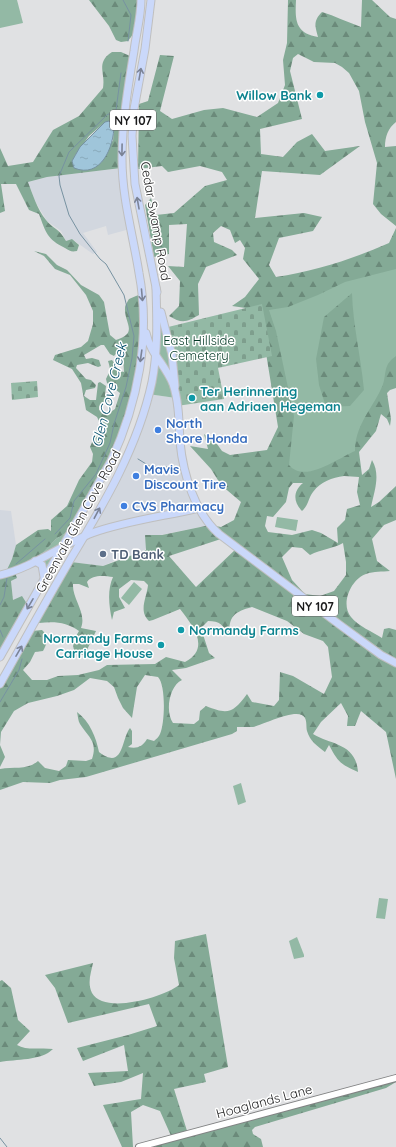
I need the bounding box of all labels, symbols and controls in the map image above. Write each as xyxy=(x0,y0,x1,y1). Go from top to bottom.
one-way arrow xyxy=(136,68,144,81)
place label: Willow Bank xyxy=(236,87,312,103)
marker: Willow Bank xyxy=(315,90,325,100)
road number: NY 107 xyxy=(110,110,156,130)
one-way arrow xyxy=(118,143,126,156)
street label: Cedar Swamp Road xyxy=(138,160,174,282)
one-way arrow xyxy=(134,197,142,210)
one-way arrow xyxy=(139,288,146,301)
park label: East Hillside Cemetery xyxy=(163,332,235,363)
water label: Glen Cove Creek xyxy=(87,340,131,449)
one-way arrow xyxy=(137,349,145,362)
place label: Ter Herinnering aan Adriaen Hegeman xyxy=(200,383,341,414)
marker: Ter Herinnering aan Adriaen Hegeman xyxy=(187,393,197,403)
place label: North Shore Honda xyxy=(166,415,248,446)
marker: North Shore Honda xyxy=(153,425,163,435)
street label: Greenvale Glen Cove Road xyxy=(32,447,124,595)
place label: Mavis Discount Tire xyxy=(144,461,226,492)
marker: Mavis Discount Tire xyxy=(131,471,141,481)
place label: CVS Pharmacy xyxy=(132,498,224,514)
marker: CVS Pharmacy xyxy=(119,501,129,511)
one-way arrow xyxy=(94,507,102,519)
place label: TD Bank xyxy=(111,546,164,562)
marker: TD Bank xyxy=(98,549,108,559)
road number: NY 107 xyxy=(292,596,338,616)
one-way arrow xyxy=(26,598,34,610)
place label: Normandy Farms xyxy=(189,622,299,638)
marker: Normandy Farms xyxy=(176,625,186,635)
place label: Normandy Farms Carriage House xyxy=(43,630,153,661)
marker: Normandy Farms Carriage House xyxy=(156,640,166,650)
one-way arrow xyxy=(16,645,24,657)
street label: Hoaglands Lane xyxy=(214,1080,314,1122)

